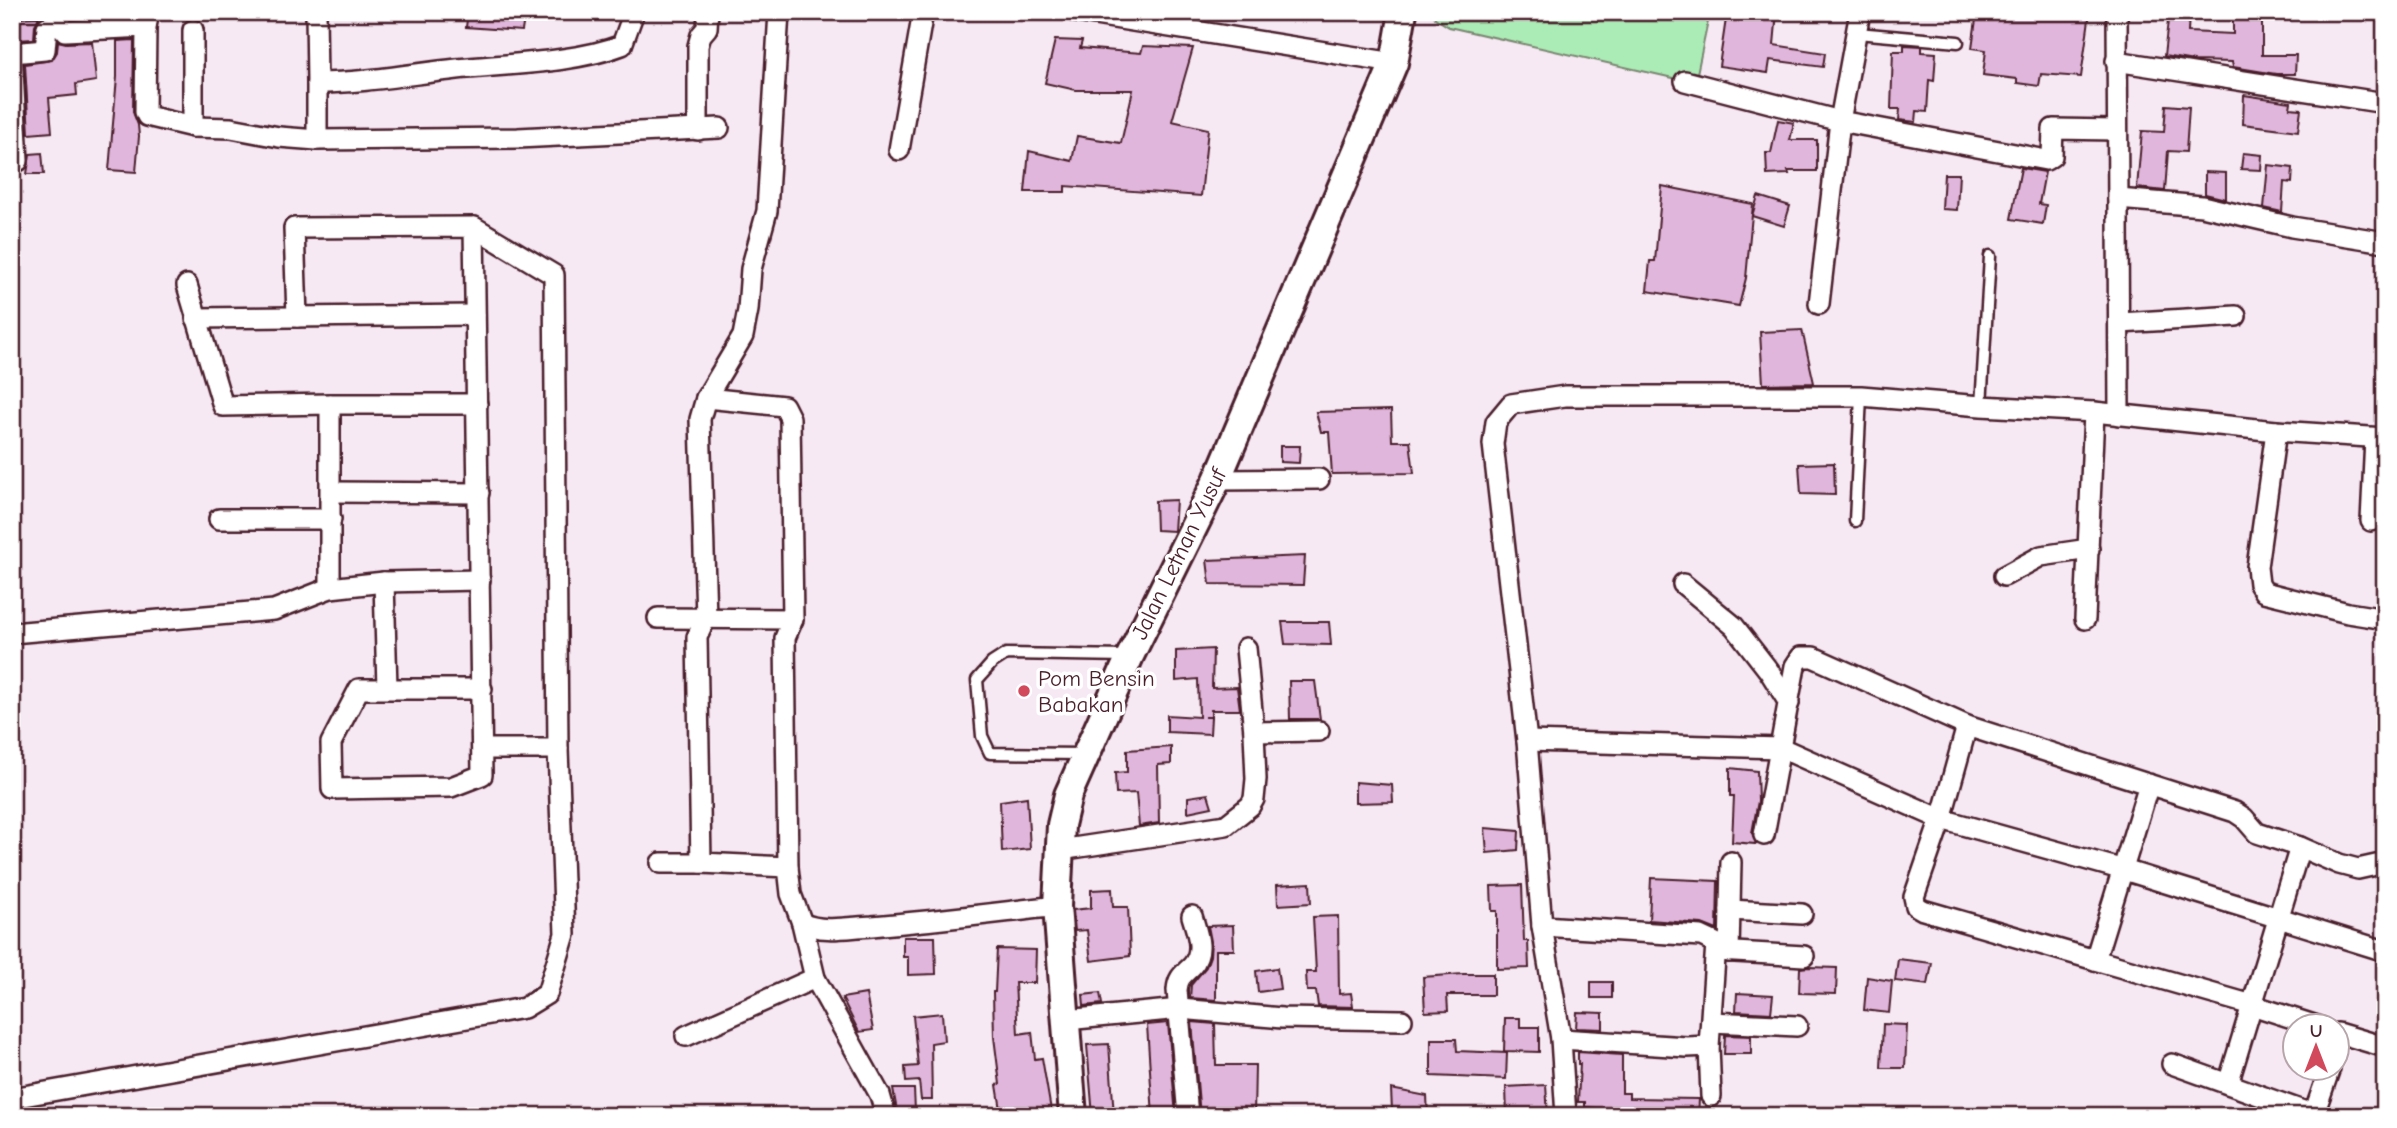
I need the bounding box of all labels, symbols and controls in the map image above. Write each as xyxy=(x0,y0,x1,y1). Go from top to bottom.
street label: Jalan Letnan Yusuf xyxy=(1126,463,1233,644)
place label: Pom Bensin Babakan xyxy=(1038,665,1155,718)
marker: Pom Bensin Babakan xyxy=(1016,683,1032,699)
north arrow xyxy=(2282,1012,2352,1082)
text: U xyxy=(2310,1020,2322,1042)

